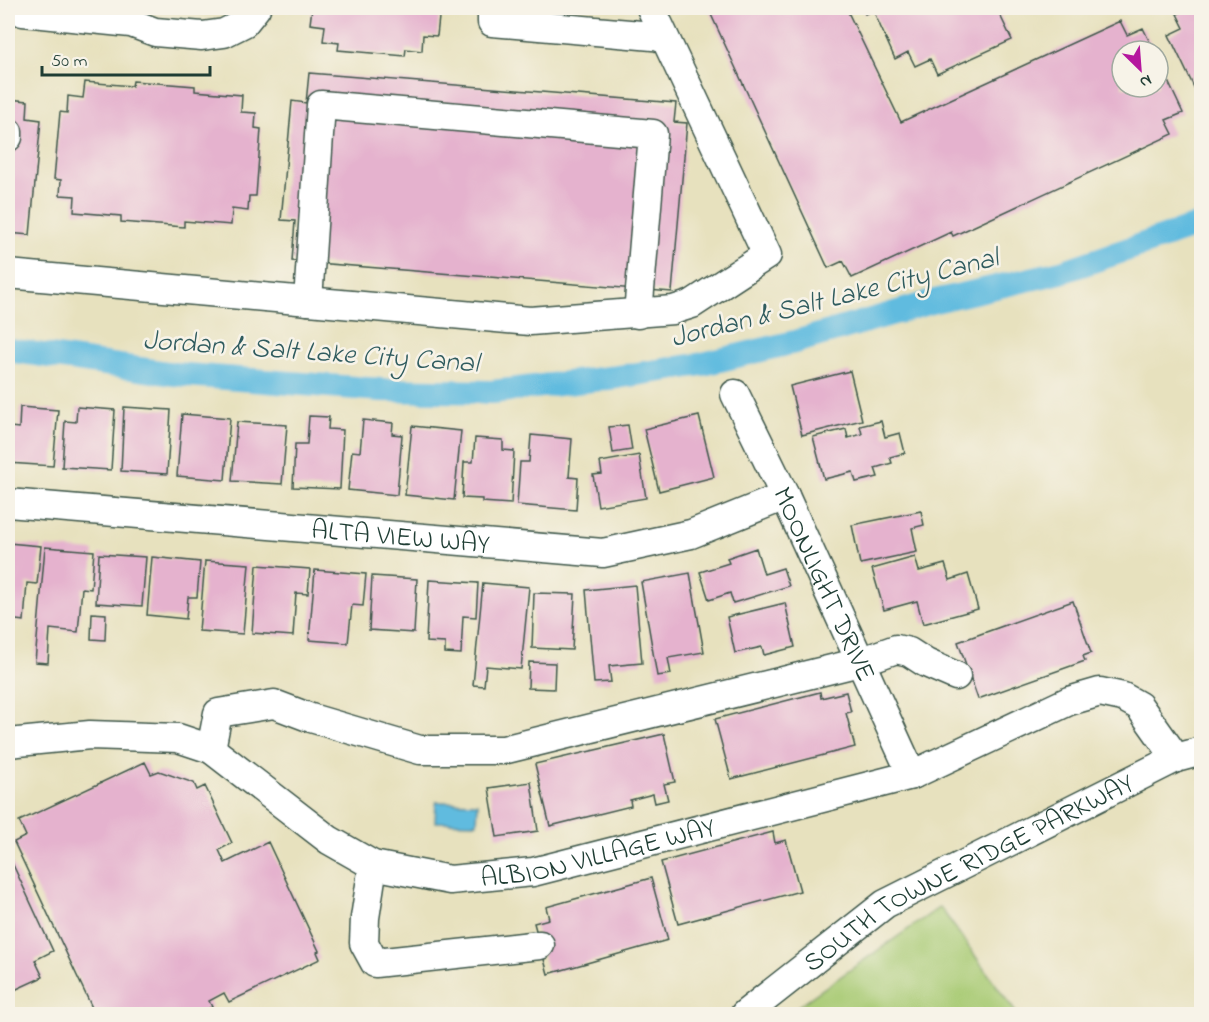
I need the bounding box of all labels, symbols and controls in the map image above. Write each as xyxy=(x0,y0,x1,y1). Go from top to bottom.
scale bar xyxy=(42,39,210,77)
north arrow xyxy=(1110,39,1170,99)
text: 50 m xyxy=(51,49,88,75)
text: N xyxy=(1135,68,1155,94)
water label: Jordan & Salt Lake City Canal xyxy=(667,238,1006,360)
water label: Jordan & Salt Lake City Canal xyxy=(142,321,483,386)
street label: MOONLIGHT DRIVE xyxy=(761,481,884,688)
street label: ALTA VIEW WAY xyxy=(310,512,492,565)
street label: SOUTH TOWNE RIDGE PARKWAY xyxy=(796,765,1142,983)
street label: ALBION VILLAGE WAY xyxy=(479,809,720,899)

